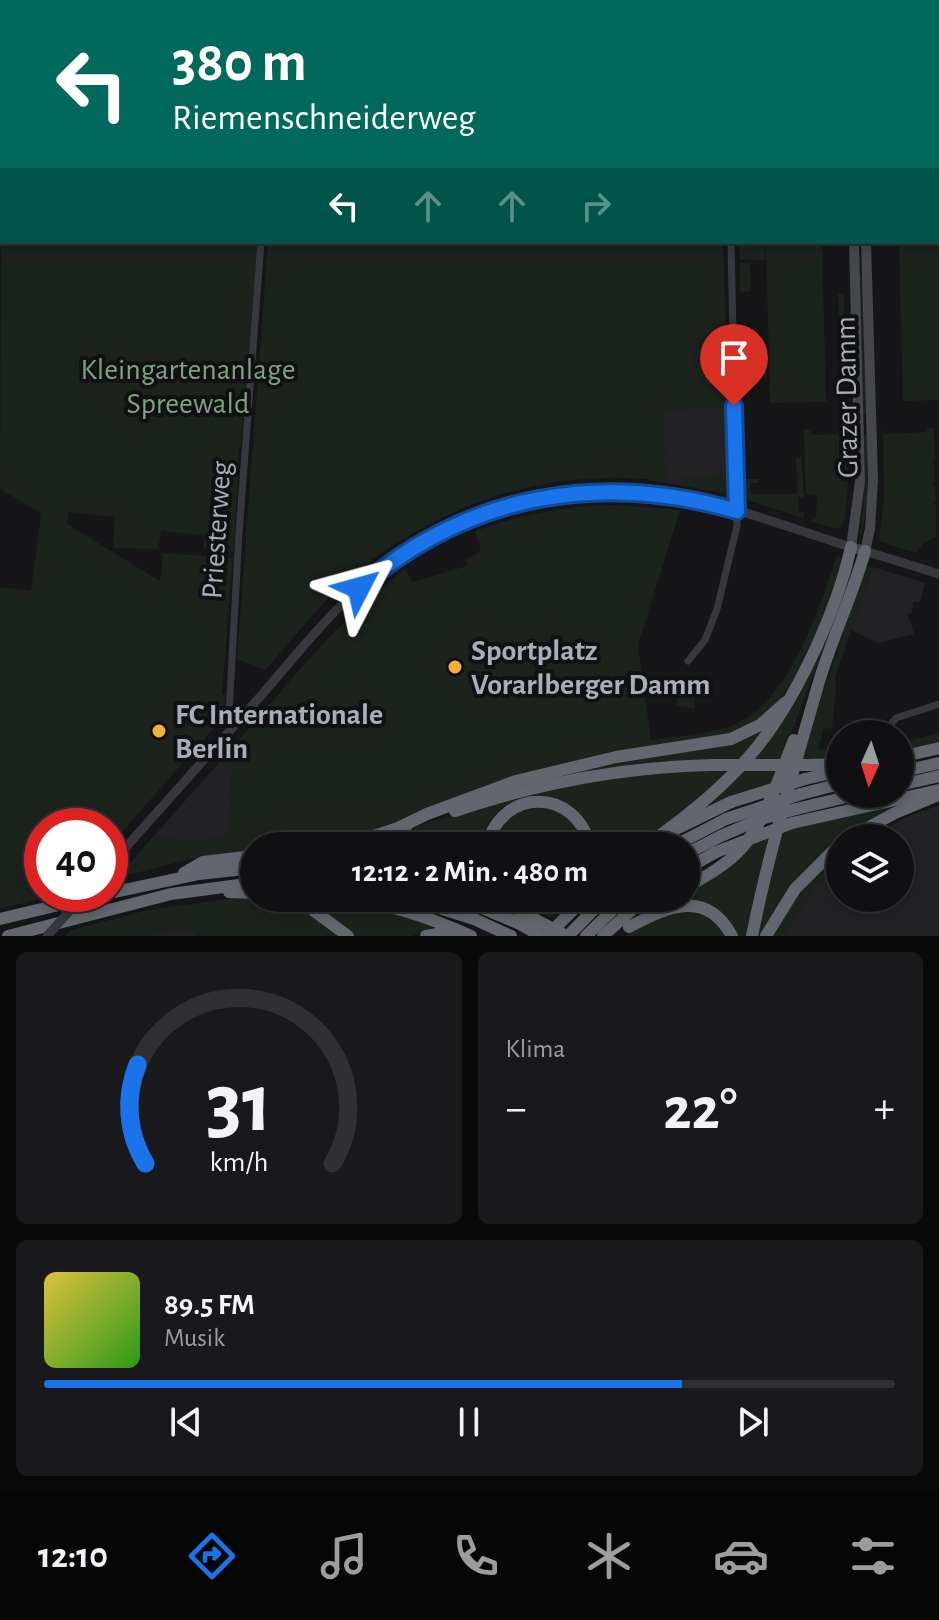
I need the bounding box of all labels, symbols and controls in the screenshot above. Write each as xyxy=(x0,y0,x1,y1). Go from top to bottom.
icon: left xyxy=(40,32,144,136)
text: 380 m xyxy=(172,35,307,91)
text: Riemenschneiderweg xyxy=(172,100,476,136)
icon: left xyxy=(322,184,366,228)
icon: ahead xyxy=(406,184,450,228)
icon: ahead xyxy=(490,184,534,228)
icon: right xyxy=(574,184,618,228)
street label: Grazer Damm xyxy=(831,316,863,478)
pin xyxy=(700,324,768,406)
icon: arrive xyxy=(712,336,756,380)
park label: Kleingartenanlage Spreewald xyxy=(80,355,296,419)
street label: Priesterweg xyxy=(197,460,237,600)
position arrow xyxy=(317,546,401,630)
place label: Sportplatz Vorarlberger Damm xyxy=(471,636,711,700)
marker: Sportplatz Vorarlberger Damm xyxy=(446,658,464,676)
place label: FC Internationale Berlin xyxy=(175,700,383,764)
north arrow xyxy=(826,720,914,808)
map controls xyxy=(826,720,914,912)
marker: FC Internationale Berlin xyxy=(150,722,168,740)
speed limit sign: 40 xyxy=(24,808,128,912)
button: layers xyxy=(826,824,914,912)
text: 12:12 · 2 Min. · 480 m xyxy=(352,857,588,887)
text: Klima xyxy=(506,1036,565,1062)
text: 31 xyxy=(206,1063,272,1147)
text: 22° xyxy=(663,1080,737,1140)
text: − xyxy=(506,1087,527,1131)
text: + xyxy=(874,1087,895,1131)
text: km/h xyxy=(209,1148,268,1177)
text: 89.5 FM xyxy=(164,1290,255,1320)
text: Musik xyxy=(164,1325,225,1351)
icon: previous xyxy=(164,1400,208,1444)
icon: pause xyxy=(447,1400,491,1444)
icon: next xyxy=(731,1400,775,1444)
icon: directions xyxy=(184,1528,240,1584)
icon: music xyxy=(316,1528,372,1584)
icon: phone xyxy=(448,1528,504,1584)
icon: climate xyxy=(581,1528,637,1584)
icon: car xyxy=(713,1528,769,1584)
icon: filters xyxy=(845,1528,901,1584)
text: 12:10 xyxy=(38,1538,108,1574)

